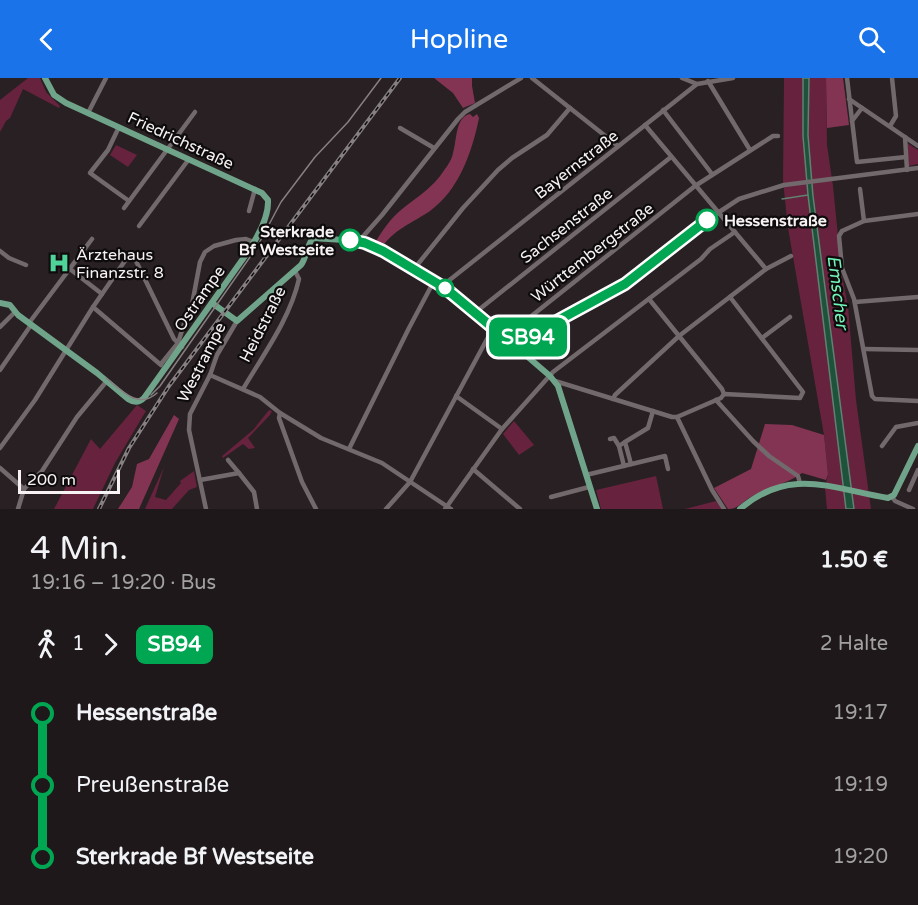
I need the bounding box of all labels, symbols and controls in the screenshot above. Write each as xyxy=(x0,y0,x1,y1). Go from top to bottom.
icon: back xyxy=(30,23,63,56)
text: Hopline xyxy=(410,23,508,56)
icon: search xyxy=(855,23,888,56)
street label: Friedrichstraße xyxy=(124,108,237,174)
street label: Bayernstraße xyxy=(531,126,623,204)
street label: Sachsenstraße xyxy=(517,184,617,268)
street label: Württembergstraße xyxy=(527,199,658,307)
marker: Hessenstraße xyxy=(696,209,718,231)
place label: Hessenstraße xyxy=(724,211,827,231)
place label: Sterkrade Bf Westseite xyxy=(239,222,334,260)
marker: Sterkrade Bf Westseite xyxy=(339,229,361,251)
place label: Ärztehaus Finanzstr. 8 xyxy=(76,245,164,283)
hospital icon: Ärztehaus Finanzstr. 8 xyxy=(47,251,71,275)
water label: Emscher xyxy=(823,254,854,332)
street label: Ostrampe xyxy=(170,262,230,335)
unlabelled marker xyxy=(436,279,454,297)
street label: Heidstraße xyxy=(235,283,291,366)
line badge: SB94 xyxy=(486,318,570,356)
street label: Westrampe xyxy=(173,319,231,406)
text: SB94 xyxy=(501,325,555,350)
scale bar xyxy=(18,467,120,495)
text: 200 m xyxy=(27,470,76,490)
text: 4 Min. xyxy=(30,529,128,568)
text: 1.50 € xyxy=(820,547,888,573)
text: 19:16 – 19:20 · Bus xyxy=(30,571,216,595)
icon: walk xyxy=(30,628,63,661)
icon: forward xyxy=(94,628,127,661)
text: 1 xyxy=(72,632,85,656)
text: SB94 xyxy=(148,632,201,657)
text: 2 Halte xyxy=(820,632,888,656)
text: Hessenstraße xyxy=(76,700,217,726)
text: 19:17 xyxy=(833,701,888,725)
text: Preußenstraße xyxy=(76,772,229,798)
text: 19:19 xyxy=(833,773,888,797)
text: Sterkrade Bf Westseite xyxy=(76,844,314,870)
text: 19:20 xyxy=(833,845,888,869)

